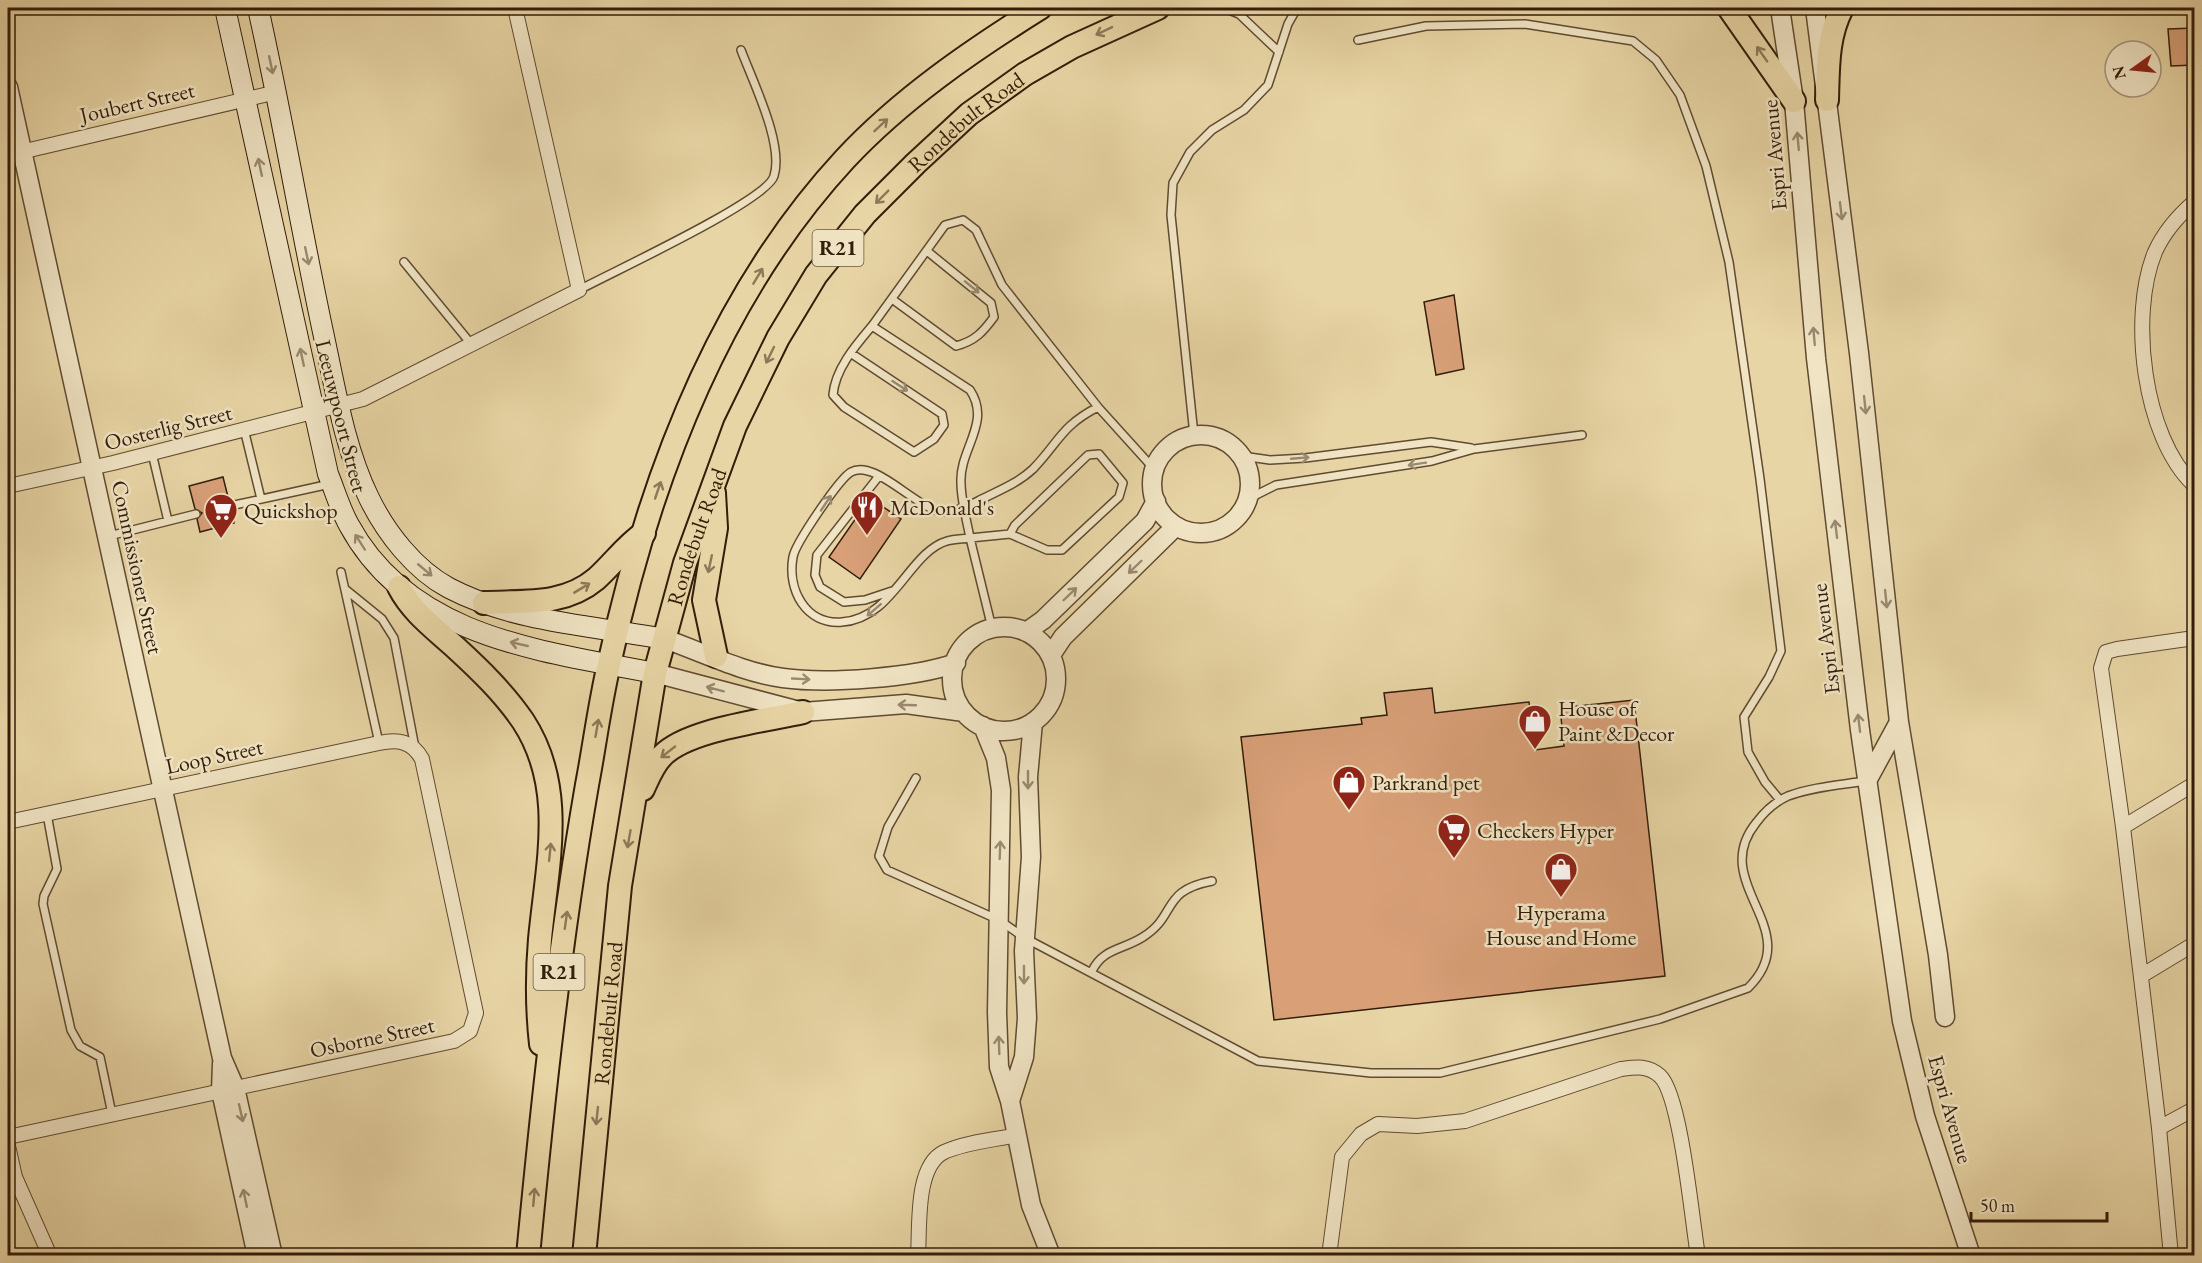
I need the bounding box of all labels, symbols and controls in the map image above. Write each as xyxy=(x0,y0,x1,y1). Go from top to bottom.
one-way arrow xyxy=(1096,26,1114,38)
north arrow xyxy=(2103,39,2163,99)
one-way arrow xyxy=(1756,47,1768,63)
one-way arrow xyxy=(266,54,277,74)
text: N xyxy=(2107,64,2131,82)
street label: Rondebult Road xyxy=(901,65,1031,179)
street label: Joubert Street xyxy=(75,75,197,130)
street label: Espri Avenue xyxy=(1755,98,1794,212)
one-way arrow xyxy=(873,119,888,133)
one-way arrow xyxy=(1792,132,1803,152)
one-way arrow xyxy=(253,157,265,176)
one-way arrow xyxy=(875,189,890,204)
one-way arrow xyxy=(1836,201,1847,221)
road number: R21 xyxy=(812,230,864,266)
one-way arrow xyxy=(302,246,313,266)
one-way arrow xyxy=(753,268,765,285)
one-way arrow xyxy=(964,281,980,294)
one-way arrow xyxy=(1808,326,1819,346)
street label: Leeuwpoort Street xyxy=(308,337,375,496)
one-way arrow xyxy=(763,345,775,363)
one-way arrow xyxy=(295,348,307,367)
one-way arrow xyxy=(891,381,908,393)
one-way arrow xyxy=(1859,394,1870,414)
street label: Oosterlig Street xyxy=(101,398,235,457)
one-way arrow xyxy=(1289,452,1309,463)
one-way arrow xyxy=(1408,458,1428,469)
street label: Rondebult Road xyxy=(660,463,734,609)
street label: Commissioner Street xyxy=(105,478,170,657)
one-way arrow xyxy=(653,481,664,500)
restaurant icon: McDonald's xyxy=(849,489,885,536)
supermarket icon: Quickshop xyxy=(203,492,239,539)
place label: McDonald's xyxy=(890,493,994,522)
one-way arrow xyxy=(820,495,832,511)
place label: Quickshop xyxy=(244,496,338,525)
one-way arrow xyxy=(1831,520,1842,540)
one-way arrow xyxy=(354,534,366,550)
one-way arrow xyxy=(704,554,715,573)
one-way arrow xyxy=(1127,559,1142,574)
one-way arrow xyxy=(417,564,433,577)
one-way arrow xyxy=(573,582,590,594)
street label: Espri Avenue xyxy=(1804,582,1847,696)
one-way arrow xyxy=(1063,586,1078,601)
one-way arrow xyxy=(1881,588,1892,608)
one-way arrow xyxy=(867,603,882,617)
one-way arrow xyxy=(510,638,530,649)
one-way arrow xyxy=(790,674,810,685)
one-way arrow xyxy=(706,683,725,695)
place label: House of Paint &Decor xyxy=(1558,694,1675,748)
one-way arrow xyxy=(897,699,917,710)
shop icon: House of Paint &Decor xyxy=(1517,703,1553,750)
one-way arrow xyxy=(1854,714,1865,733)
one-way arrow xyxy=(592,718,603,738)
street label: Loop Street xyxy=(163,732,266,781)
one-way arrow xyxy=(660,746,676,758)
shop icon: Parkrand pet xyxy=(1331,764,1367,811)
place label: Parkrand pet xyxy=(1372,768,1480,797)
one-way arrow xyxy=(1022,770,1034,790)
supermarket icon: Checkers Hyper xyxy=(1436,812,1472,859)
place label: Checkers Hyper xyxy=(1477,816,1614,845)
one-way arrow xyxy=(623,829,634,848)
one-way arrow xyxy=(994,840,1005,860)
one-way arrow xyxy=(545,843,556,863)
shop icon: Hyperama House and Home xyxy=(1543,851,1579,898)
place label: Hyperama House and Home xyxy=(1486,898,1637,952)
one-way arrow xyxy=(561,911,572,931)
street label: Rondebult Road xyxy=(587,939,630,1086)
road number: R21 xyxy=(534,954,584,990)
one-way arrow xyxy=(1018,965,1030,985)
street label: Osborne Street xyxy=(307,1010,437,1065)
one-way arrow xyxy=(993,1035,1004,1055)
street label: Espri Avenue xyxy=(1921,1052,1980,1167)
one-way arrow xyxy=(236,1103,248,1122)
one-way arrow xyxy=(591,1106,602,1126)
scale bar xyxy=(1971,1185,2108,1223)
one-way arrow xyxy=(529,1188,540,1208)
one-way arrow xyxy=(239,1189,250,1208)
text: 50 m xyxy=(1980,1194,2015,1217)

